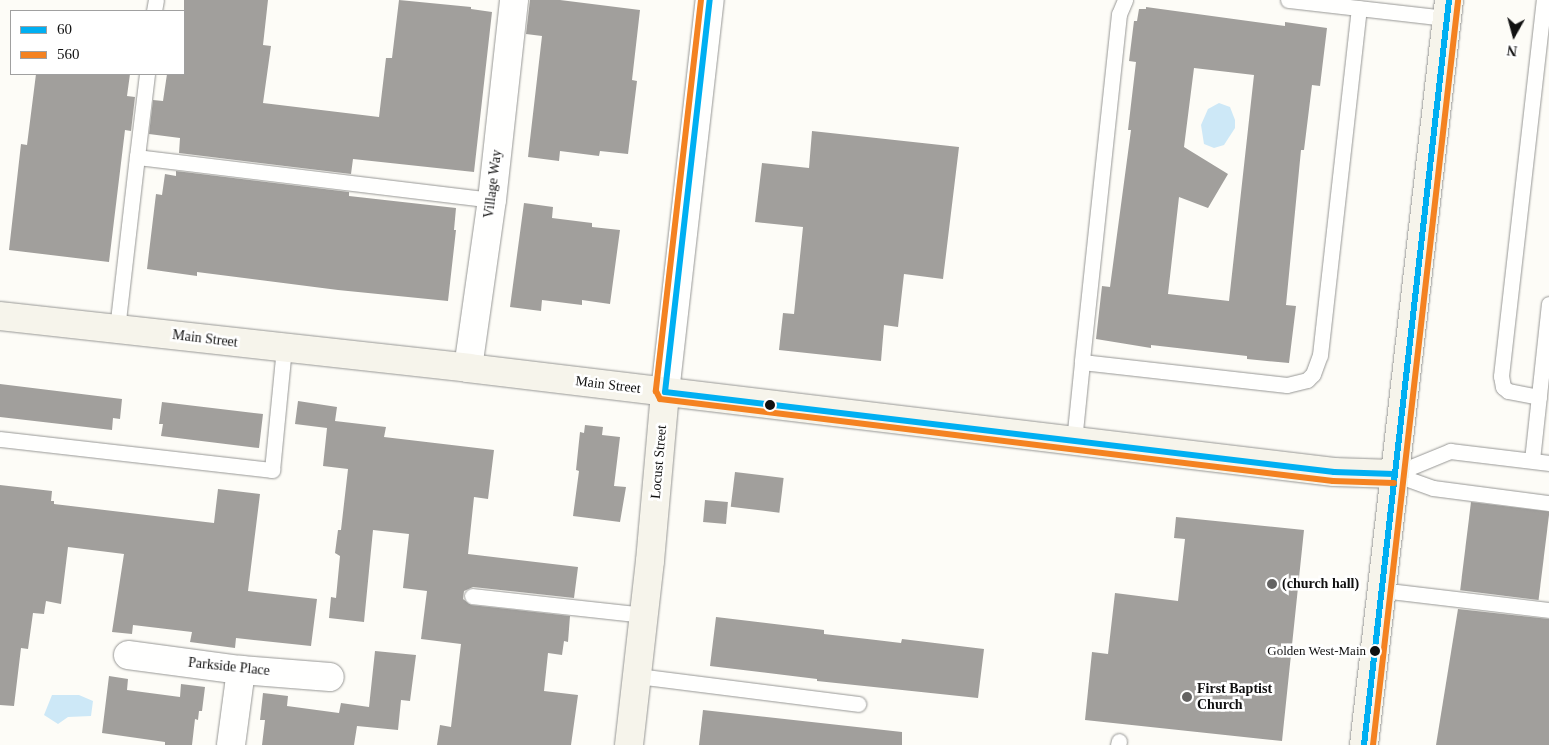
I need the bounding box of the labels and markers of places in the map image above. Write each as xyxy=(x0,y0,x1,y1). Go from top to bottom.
unlabelled marker xyxy=(765,400,775,410)
place label: (church hall) xyxy=(1282,576,1359,592)
marker: (church hall) xyxy=(1266,578,1278,590)
place label: Golden West-Main xyxy=(1267,643,1366,659)
marker: Golden West-Main xyxy=(1370,646,1380,656)
place label: First Baptist Church xyxy=(1197,681,1272,714)
marker: First Baptist Church xyxy=(1181,691,1193,703)

